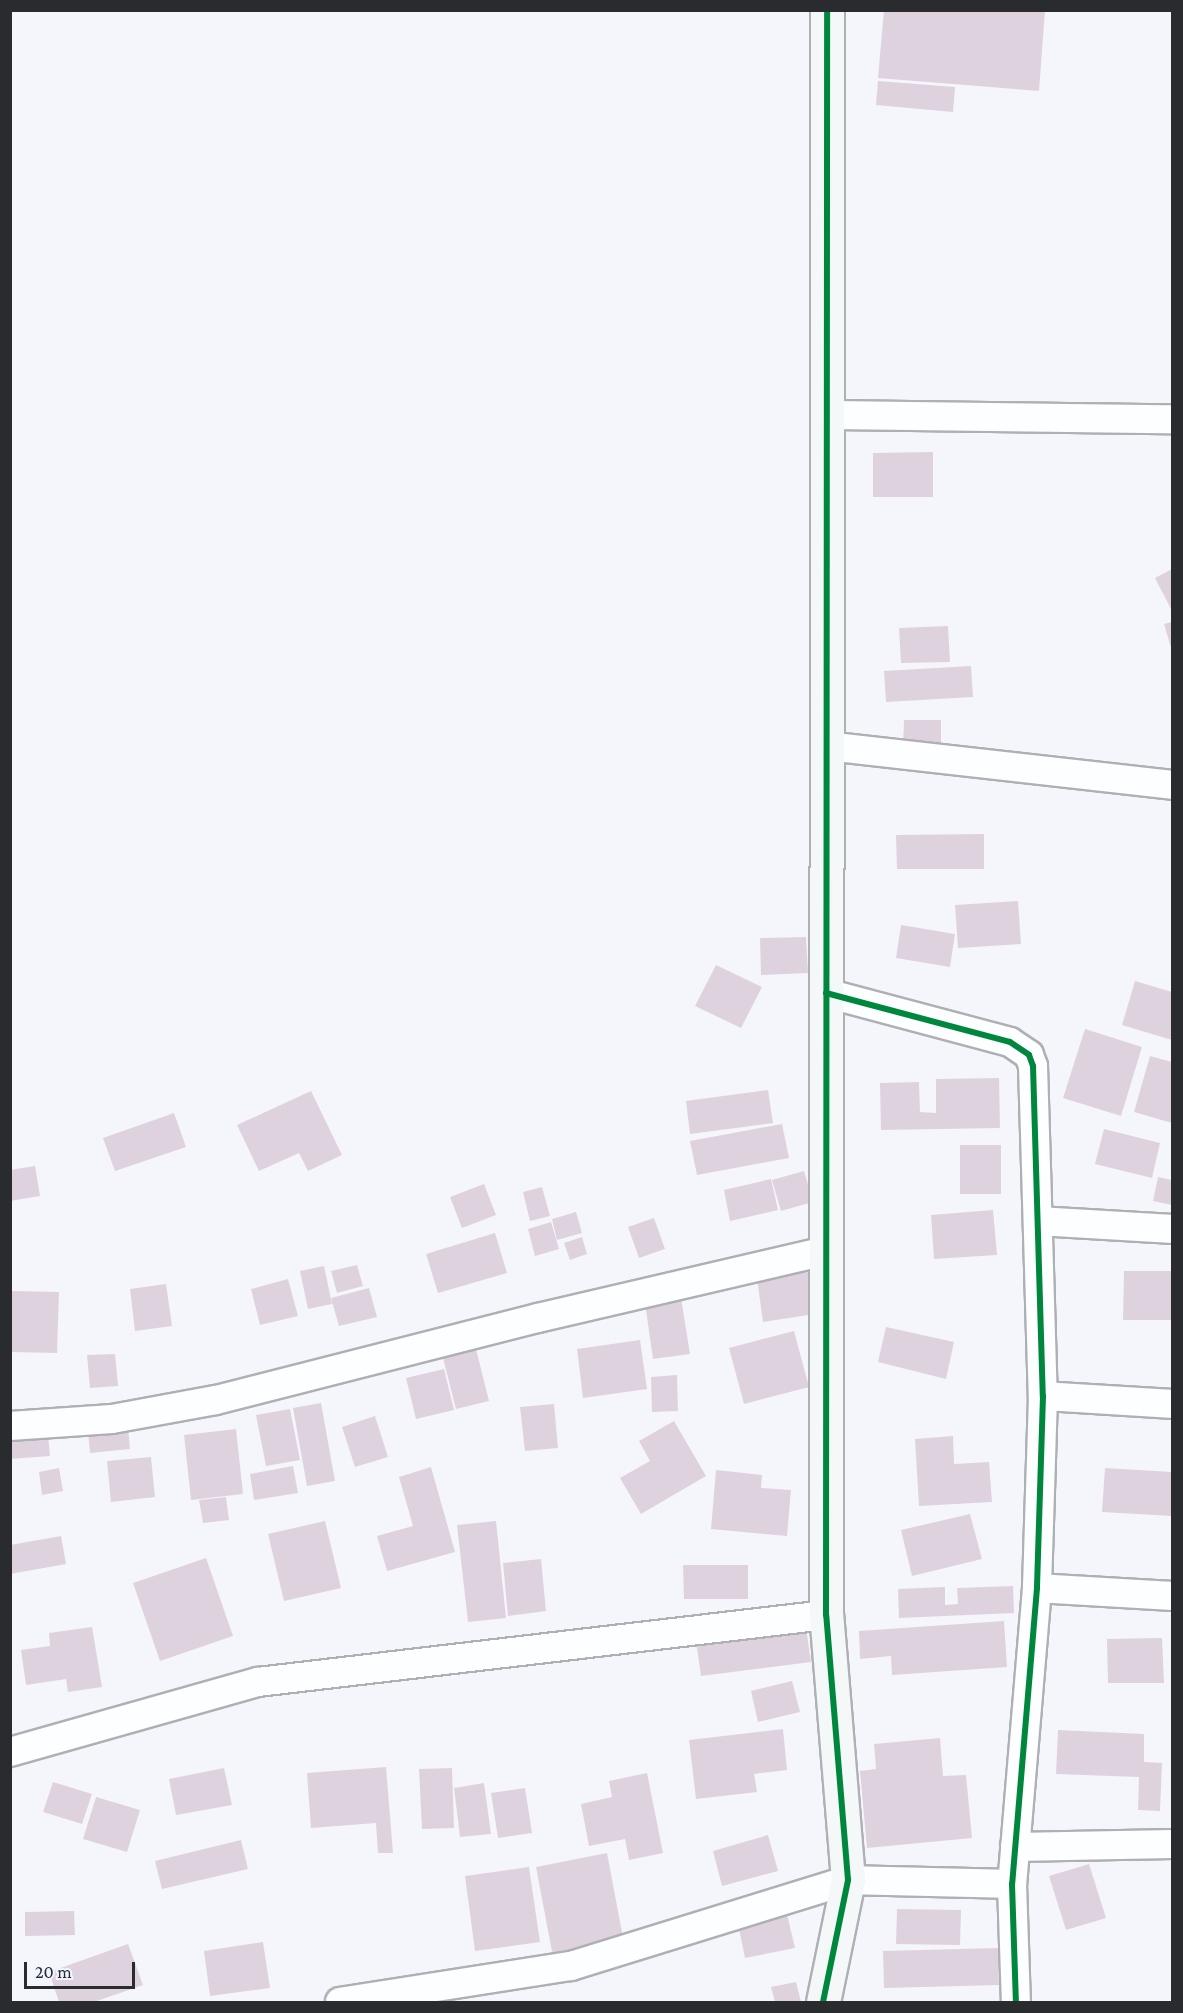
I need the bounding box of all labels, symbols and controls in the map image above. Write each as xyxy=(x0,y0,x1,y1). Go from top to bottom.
scale bar xyxy=(27,1950,138,1988)
text: 20 m xyxy=(35,1962,72,1982)

